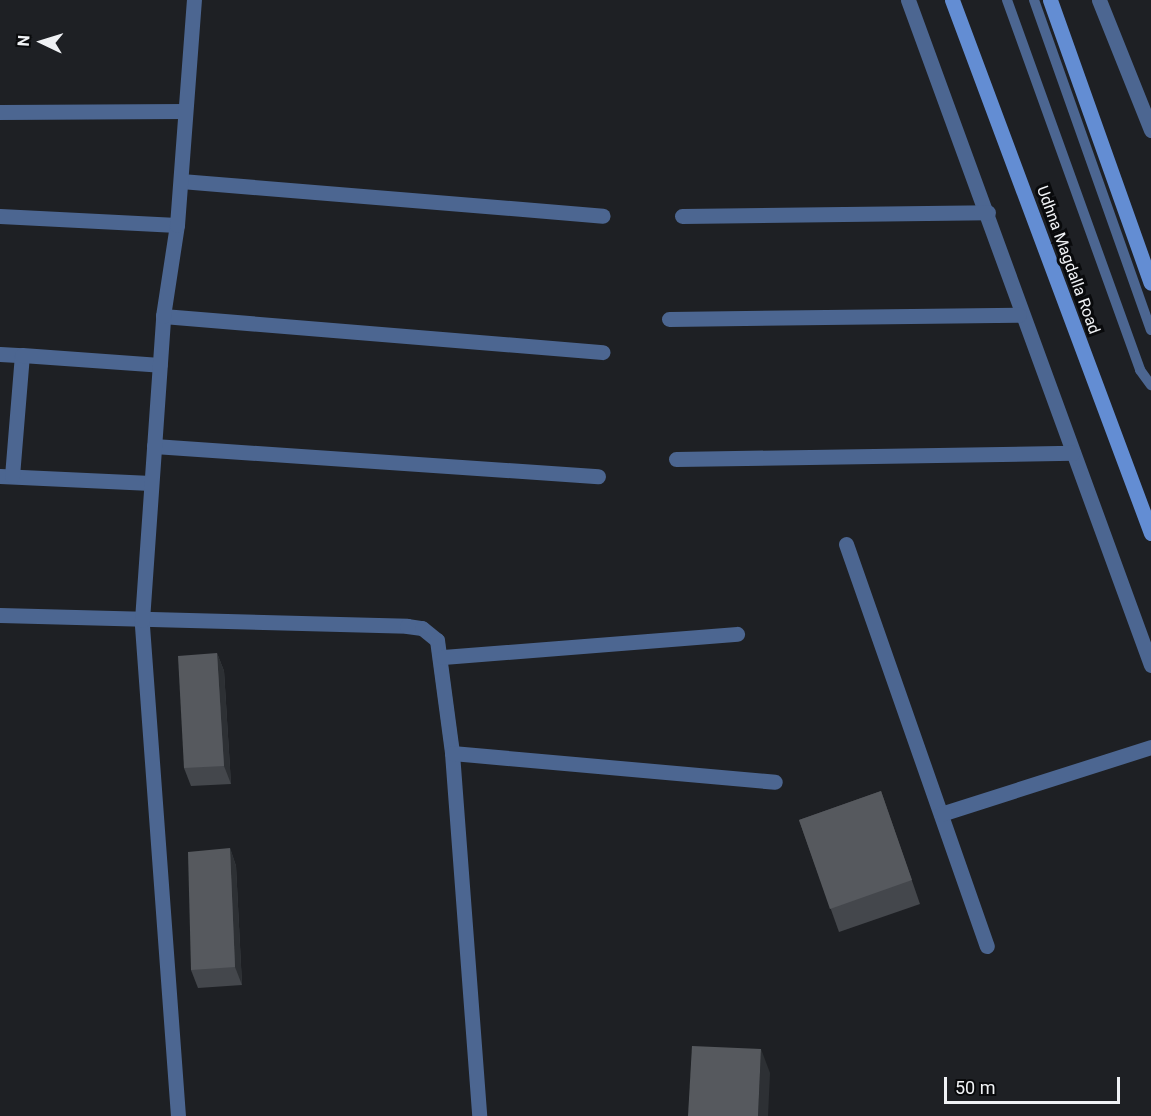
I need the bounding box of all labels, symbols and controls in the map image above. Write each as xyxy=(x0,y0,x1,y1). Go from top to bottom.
north arrow xyxy=(12,12,72,72)
text: N xyxy=(14,34,33,47)
street label: Udhna Magdalla Road xyxy=(1032,183,1104,337)
scale bar xyxy=(947,1065,1122,1103)
text: 50 m xyxy=(955,1077,995,1098)

